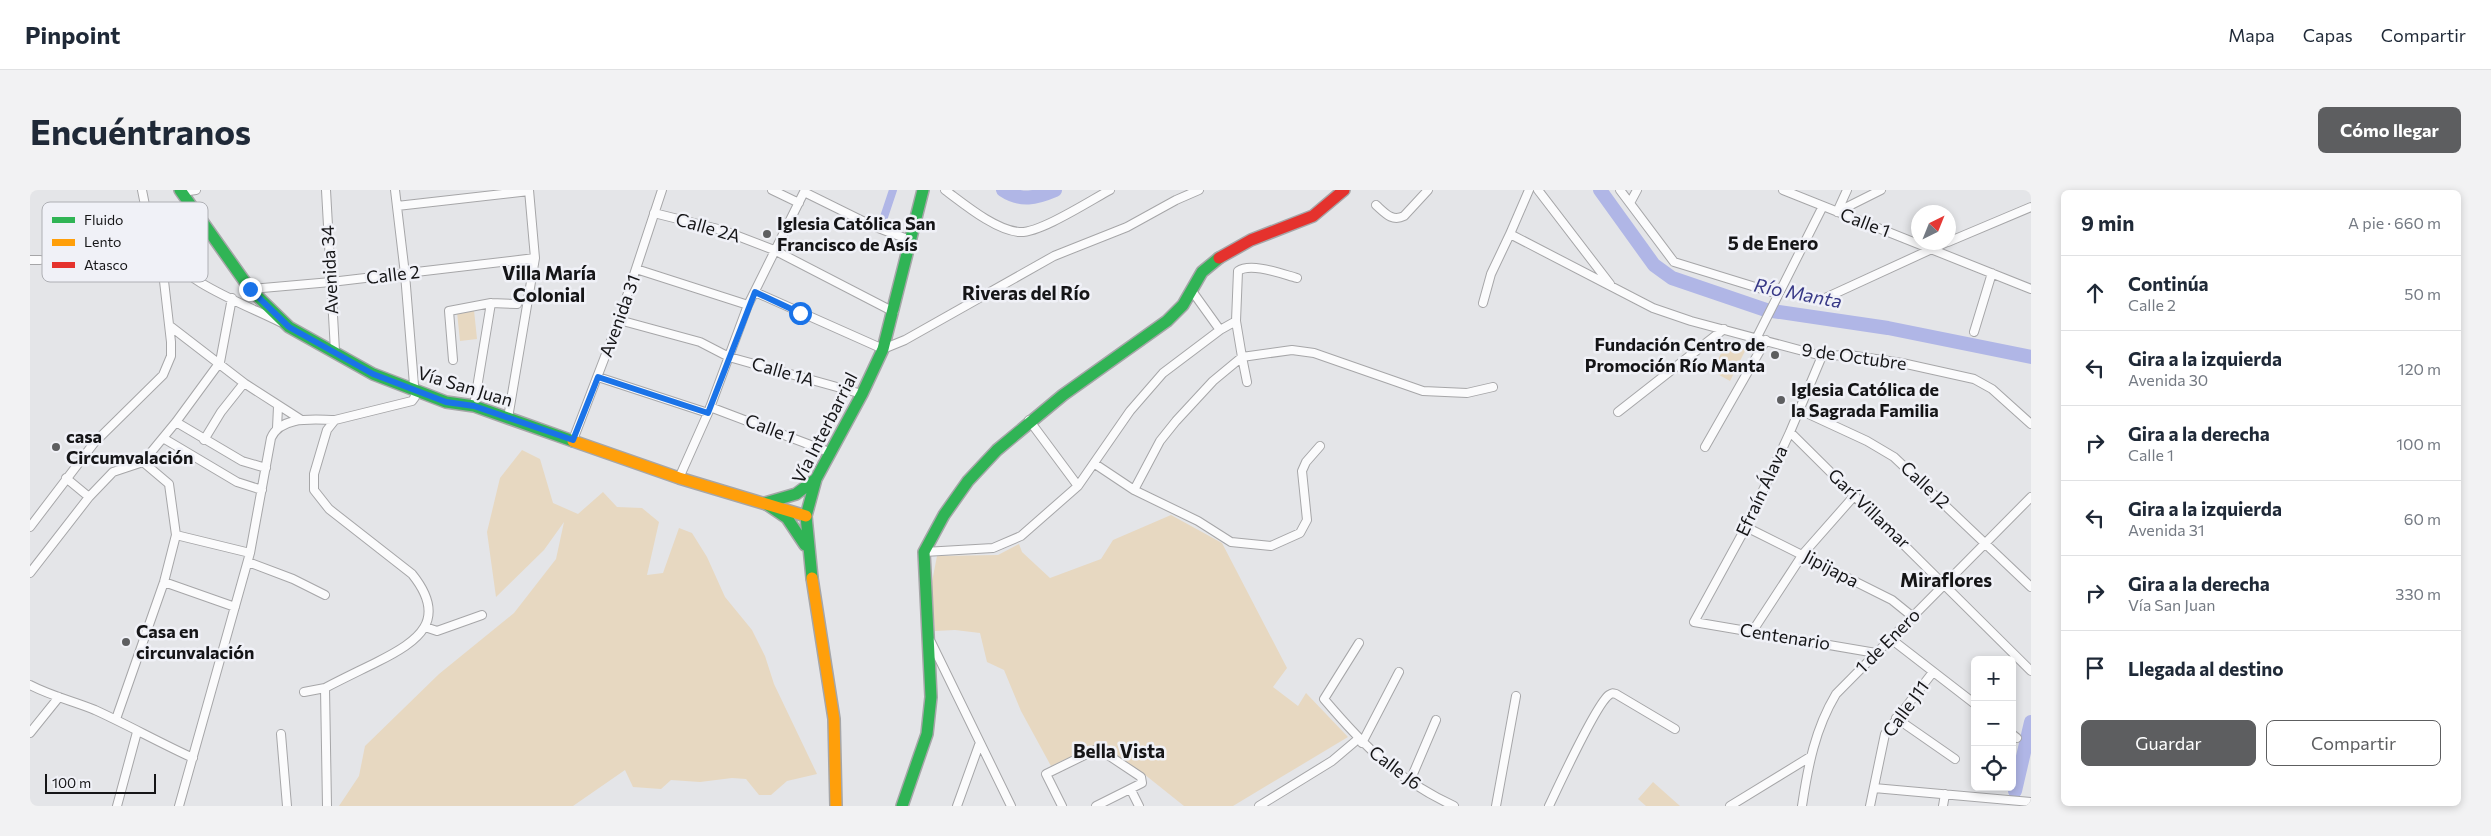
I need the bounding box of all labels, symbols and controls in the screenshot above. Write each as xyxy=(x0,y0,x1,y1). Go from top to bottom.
text: Pinpoint xyxy=(25,20,120,49)
text: Mapa xyxy=(2228,24,2275,46)
text: Capas xyxy=(2303,24,2353,46)
text: Compartir xyxy=(2381,24,2466,46)
button: Cómo llegar xyxy=(2318,107,2461,153)
text: Encuéntranos xyxy=(30,109,251,152)
legend xyxy=(42,202,208,282)
street label: Calle 1 xyxy=(1837,203,1893,242)
north arrow xyxy=(1911,205,1956,250)
street label: Calle 2A xyxy=(673,207,743,247)
text: 9 min xyxy=(2081,210,2134,235)
text: Fluido xyxy=(84,211,123,228)
place label: Iglesia Católica San Francisco de Asís xyxy=(777,212,936,255)
text: A pie · 660 m xyxy=(2348,213,2441,232)
street label: Avenida 34 xyxy=(316,225,342,315)
marker: Iglesia Católica San Francisco de Asís xyxy=(761,228,773,240)
district label: 5 de Enero xyxy=(1728,231,1818,254)
text: Lento xyxy=(84,233,121,250)
text: Atasco xyxy=(84,256,128,273)
street label: Calle 2 xyxy=(365,260,421,288)
district label: Villa María Colonial xyxy=(502,261,596,306)
street label: Avenida 31 xyxy=(594,271,644,360)
text: Continúa xyxy=(2128,272,2209,295)
water label: Río Manta xyxy=(1752,273,1844,312)
route end xyxy=(239,278,262,301)
icon: ahead xyxy=(2081,279,2109,307)
district label: Riveras del Río xyxy=(962,281,1090,304)
text: 50 m xyxy=(2404,284,2441,303)
text: Calle 2 xyxy=(2128,295,2176,314)
route start xyxy=(789,302,812,325)
place label: Fundación Centro de Promoción Río Manta xyxy=(1585,333,1765,376)
street label: 9 de Octubre xyxy=(1800,338,1908,374)
text: Gira a la izquierda xyxy=(2128,347,2282,370)
marker: Fundación Centro de Promoción Río Manta xyxy=(1769,349,1781,361)
street label: Calle 1A xyxy=(750,352,817,390)
icon: left xyxy=(2081,354,2109,382)
text: 120 m xyxy=(2398,359,2441,378)
street label: Vía San Juan xyxy=(415,361,516,411)
street label: Vía Interbarrial xyxy=(787,368,862,487)
text: Avenida 30 xyxy=(2128,370,2208,389)
place label: Iglesia Católica de la Sagrada Familia xyxy=(1791,378,1939,421)
marker: Iglesia Católica de la Sagrada Familia xyxy=(1775,394,1787,406)
street label: Calle 1 xyxy=(742,409,798,448)
text: Gira a la derecha xyxy=(2128,422,2270,445)
place label: casa Circumvalación xyxy=(66,425,193,468)
icon: right xyxy=(2081,429,2109,457)
text: 100 m xyxy=(2396,434,2441,453)
marker: casa Circumvalación xyxy=(50,441,62,453)
street label: Efraín Álava xyxy=(1731,442,1792,539)
text: Calle 1 xyxy=(2128,445,2174,464)
street label: Calle J2 xyxy=(1897,456,1955,512)
street label: Garí Villamar xyxy=(1824,464,1915,553)
text: Gira a la izquierda xyxy=(2128,497,2282,520)
icon: left xyxy=(2081,504,2109,532)
text: 60 m xyxy=(2404,509,2441,528)
text: Avenida 31 xyxy=(2128,520,2205,539)
street label: Jipijapa xyxy=(1800,545,1863,592)
district label: Miraflores xyxy=(1900,568,1992,591)
text: Gira a la derecha xyxy=(2128,572,2270,595)
icon: right xyxy=(2081,579,2109,607)
text: 330 m xyxy=(2395,584,2441,603)
text: Vía San Juan xyxy=(2128,595,2215,614)
street label: 1 de Enero xyxy=(1850,603,1924,677)
street label: Centenario xyxy=(1738,618,1832,654)
place label: Casa en circunvalación xyxy=(136,620,254,663)
marker: Casa en circunvalación xyxy=(120,636,132,648)
icon: arrive xyxy=(2081,654,2109,682)
map controls xyxy=(1971,656,2016,791)
button: + xyxy=(1971,656,2016,701)
text: Llegada al destino xyxy=(2128,657,2284,680)
street label: Calle J11 xyxy=(1877,676,1933,741)
button: − xyxy=(1971,701,2016,746)
button: Guardar xyxy=(2081,720,2256,766)
button: Compartir xyxy=(2266,720,2441,766)
district label: Bella Vista xyxy=(1073,739,1165,762)
street label: Calle J6 xyxy=(1365,740,1426,794)
button: locate xyxy=(1971,746,2016,791)
scale bar xyxy=(45,771,156,794)
text: 100 m xyxy=(52,774,91,791)

